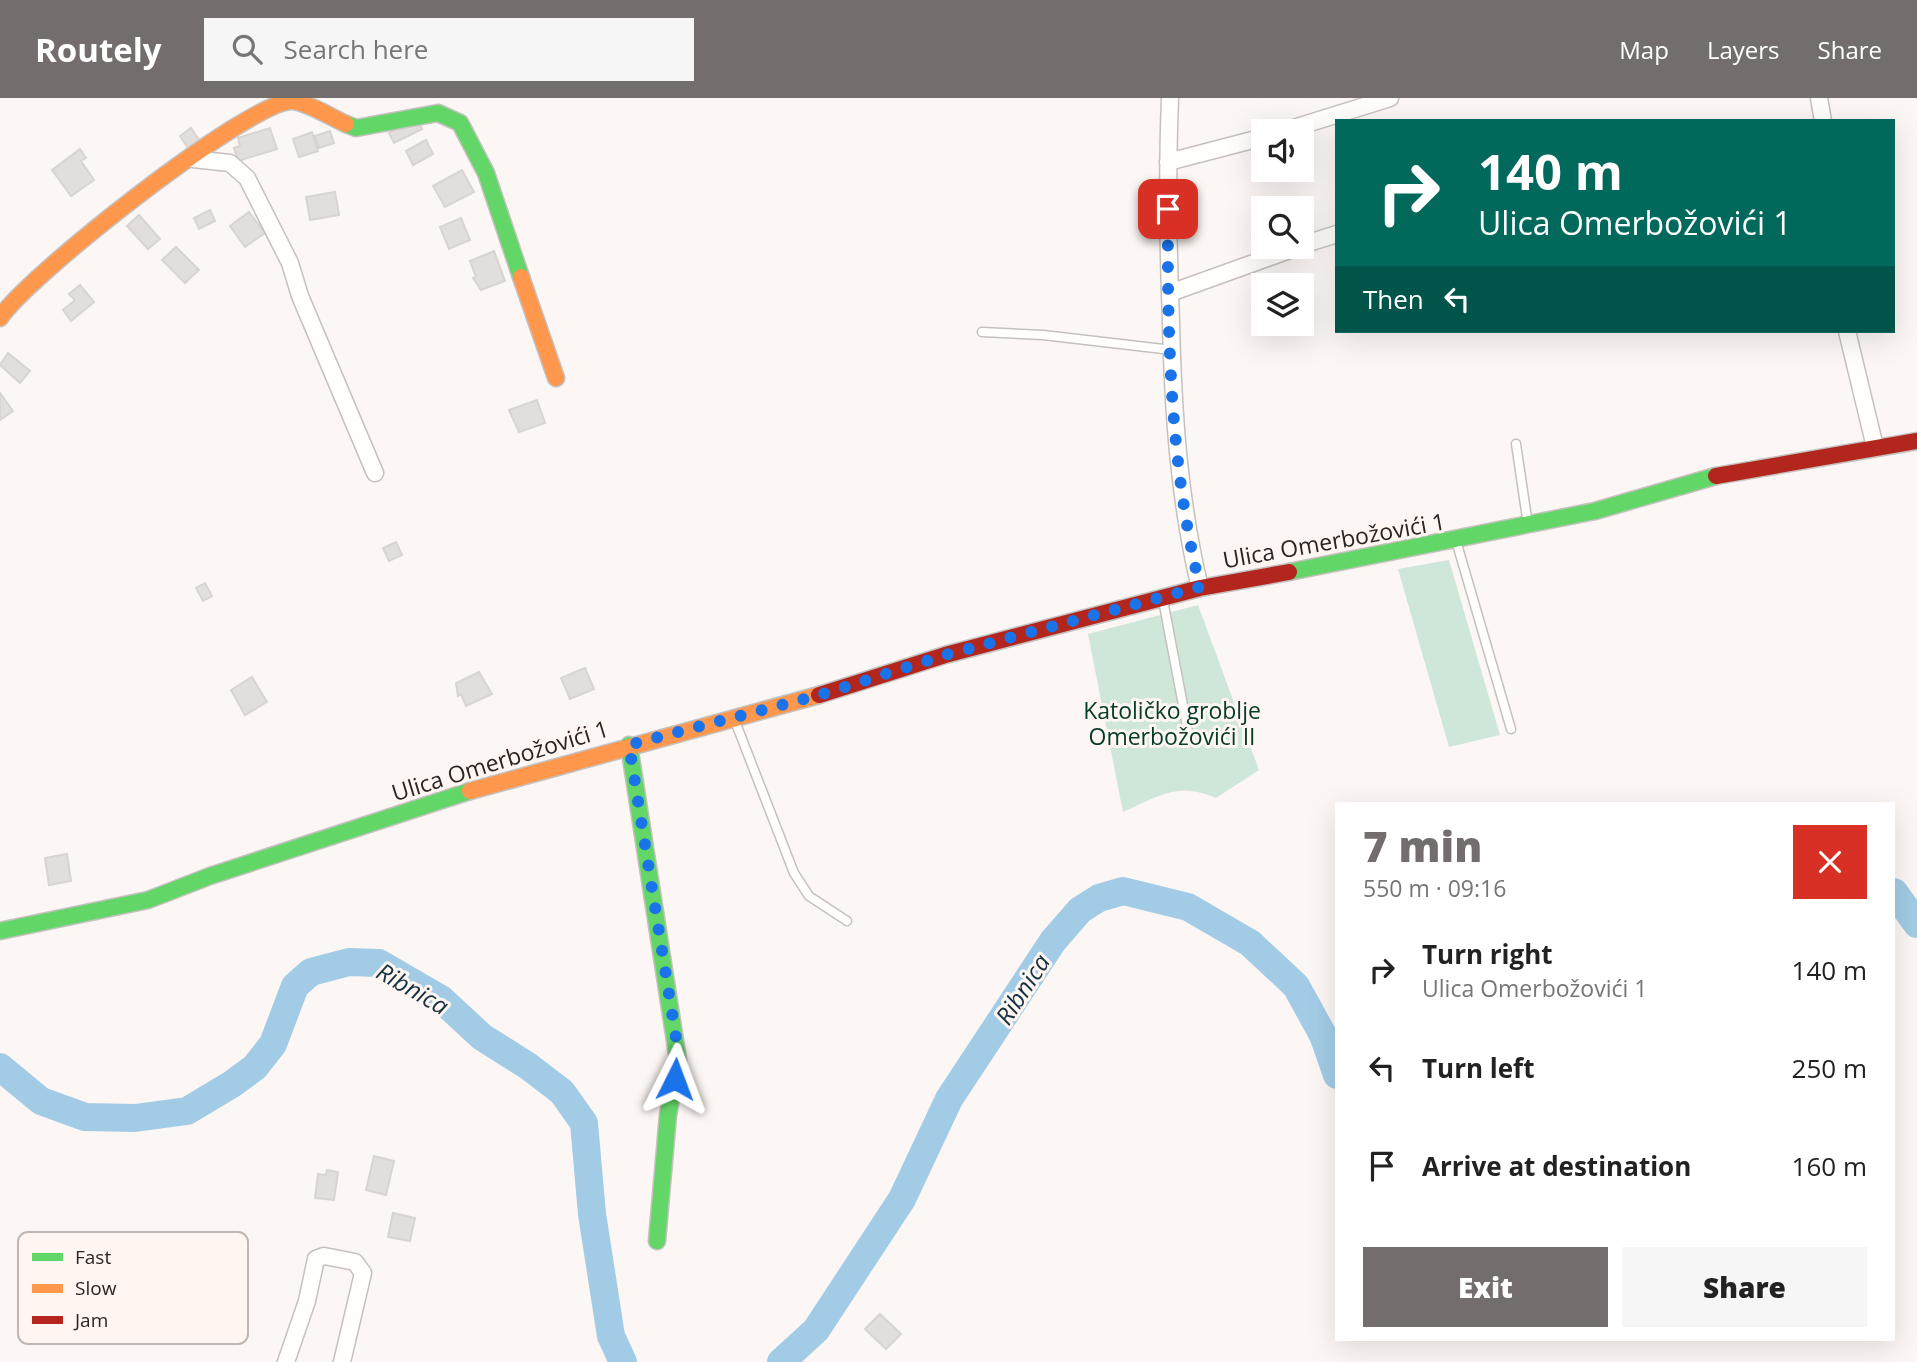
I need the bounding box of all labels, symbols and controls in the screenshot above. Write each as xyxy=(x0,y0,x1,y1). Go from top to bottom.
search box xyxy=(204,18,694,81)
text: Routely xyxy=(35,27,162,72)
icon: search xyxy=(228,30,266,68)
text: Search here xyxy=(284,31,428,67)
text: Map xyxy=(1619,33,1669,66)
text: Layers xyxy=(1707,33,1780,66)
text: Share xyxy=(1818,33,1882,66)
map controls xyxy=(1251,119,1314,336)
button: sound xyxy=(1251,119,1314,182)
text: 140 m xyxy=(1478,138,1623,204)
icon: right xyxy=(1363,147,1454,238)
pin xyxy=(1138,179,1198,239)
icon: arrive xyxy=(1149,190,1187,228)
button: search xyxy=(1251,196,1314,259)
text: Ulica Omerbožovići 1 xyxy=(1478,201,1792,244)
button: layers xyxy=(1251,273,1314,336)
icon: left xyxy=(1438,280,1476,318)
text: Then xyxy=(1363,281,1424,317)
street label: Ulica Omerbožovići 1 xyxy=(1220,505,1448,575)
park label: Katoličko groblje Omerbožovići II xyxy=(1083,694,1261,752)
street label: Ulica Omerbožovići 1 xyxy=(388,712,612,808)
text: 7 min xyxy=(1363,817,1482,874)
button: close xyxy=(1793,825,1867,899)
text: 550 m · 09:16 xyxy=(1363,872,1506,904)
text: Turn right xyxy=(1422,936,1553,972)
water label: Ribnica xyxy=(987,947,1057,1031)
icon: right xyxy=(1363,951,1401,989)
text: 140 m xyxy=(1792,952,1867,988)
water label: Ribnica xyxy=(371,954,455,1022)
text: Ulica Omerbožovići 1 xyxy=(1422,972,1647,1004)
position arrow xyxy=(638,1042,712,1116)
icon: left xyxy=(1363,1049,1401,1087)
text: Turn left xyxy=(1422,1050,1534,1086)
text: 250 m xyxy=(1792,1050,1867,1086)
icon: arrive xyxy=(1363,1147,1401,1185)
text: Arrive at destination xyxy=(1422,1148,1691,1184)
text: 160 m xyxy=(1792,1148,1867,1184)
legend xyxy=(18,1232,248,1344)
text: Fast xyxy=(75,1244,111,1270)
button: Exit xyxy=(1363,1247,1608,1327)
button: Share xyxy=(1622,1247,1867,1327)
text: Slow xyxy=(75,1275,117,1301)
text: Jam xyxy=(73,1307,108,1333)

